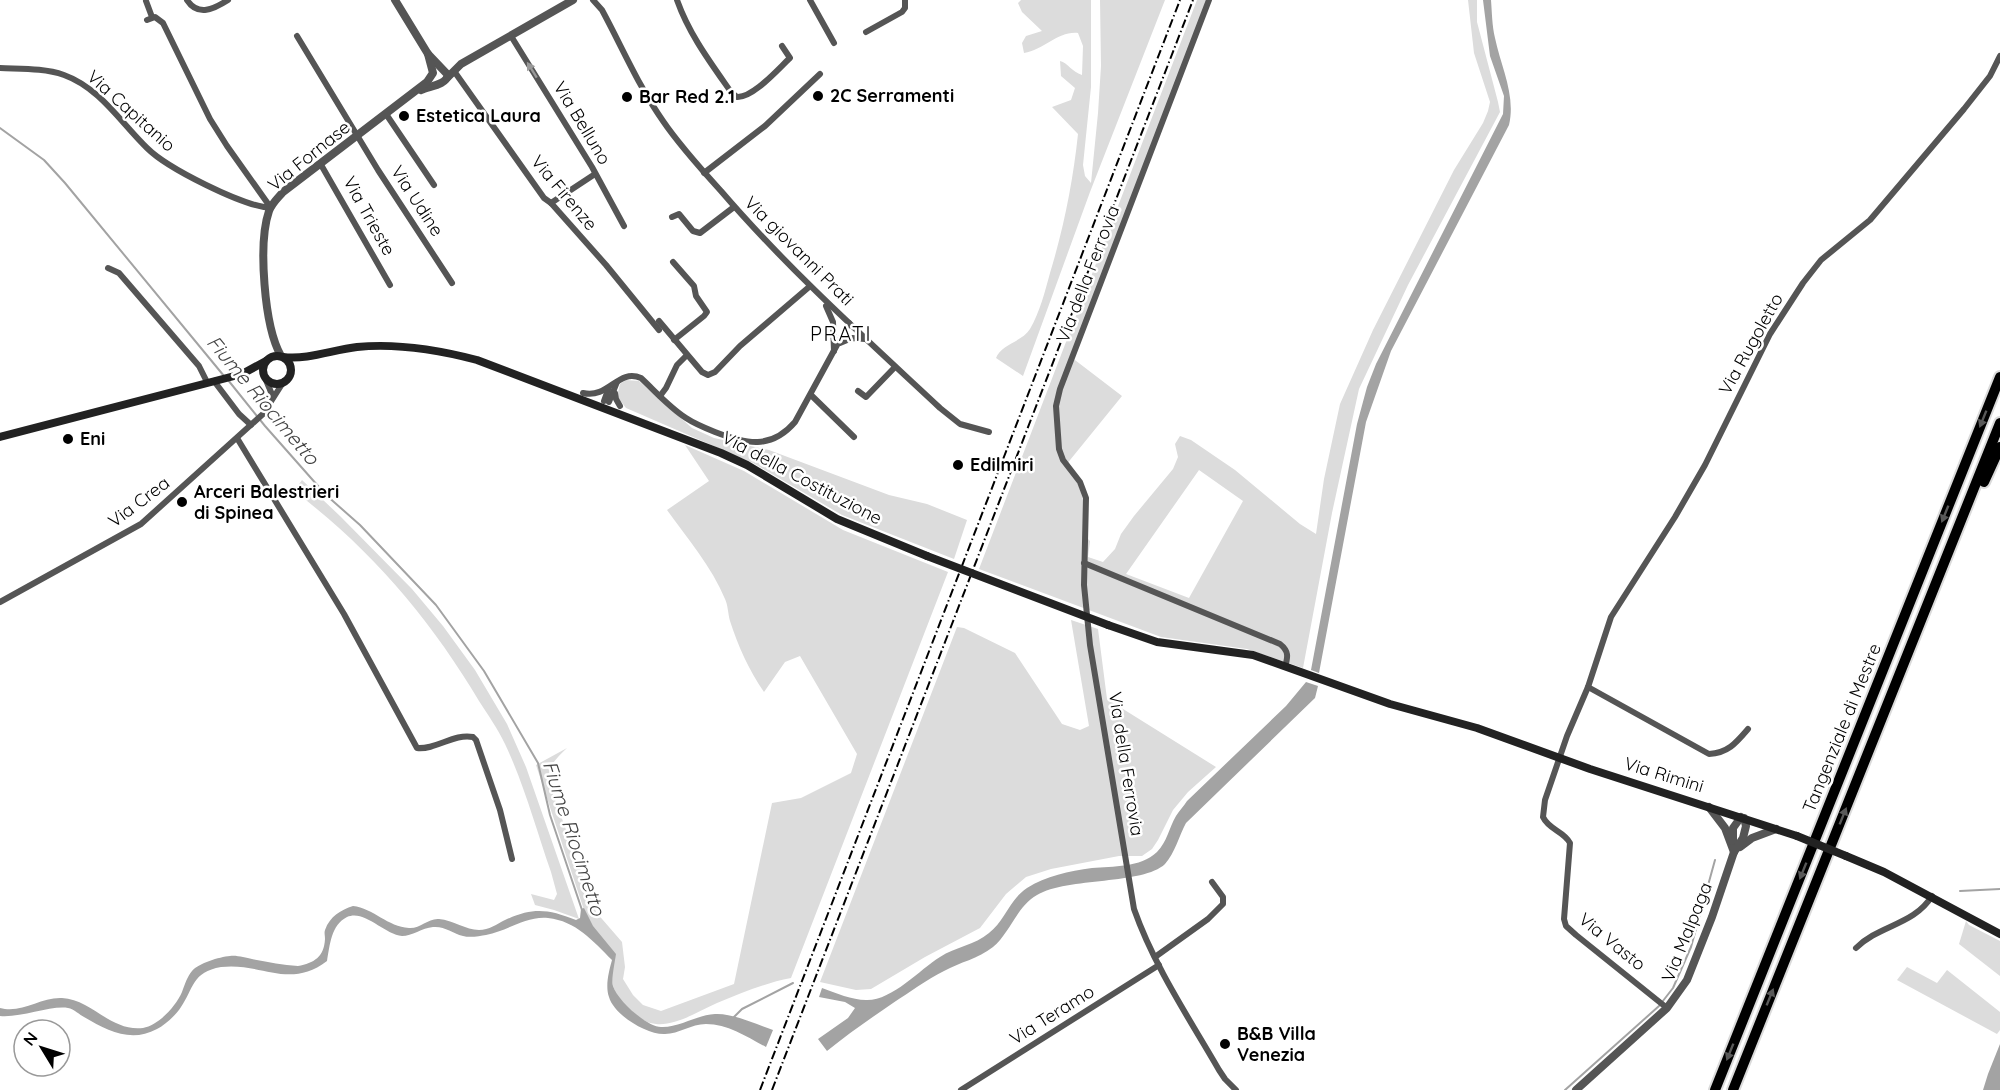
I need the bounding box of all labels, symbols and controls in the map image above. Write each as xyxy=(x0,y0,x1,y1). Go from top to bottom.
one-way arrow xyxy=(527,62,538,78)
street label: Via Capitanio xyxy=(82,65,180,156)
street label: Via Belluno xyxy=(549,77,616,169)
place label: 2C Serramenti xyxy=(830,84,954,107)
place label: Bar Red 2.1 xyxy=(639,85,735,108)
marker: 2C Serramenti xyxy=(811,89,825,103)
marker: Bar Red 2.1 xyxy=(620,90,634,104)
place label: Estetica Laura xyxy=(416,104,541,127)
marker: Estetica Laura xyxy=(397,109,411,123)
street label: Via Fornase xyxy=(263,115,355,196)
street label: Via Firenze xyxy=(526,150,603,235)
street label: Via Udine xyxy=(386,161,449,240)
street label: Via Trieste xyxy=(338,172,401,259)
street label: Via giovanni Prati xyxy=(740,191,859,310)
street label: Via della Ferrovia xyxy=(1051,202,1124,346)
street label: Via Rugoletto xyxy=(1713,289,1788,399)
district label: PRATI xyxy=(810,321,872,346)
water label: Fiume Riocimetto xyxy=(202,330,325,470)
one-way arrow xyxy=(1978,410,1988,428)
street label: Via della Costituzione xyxy=(718,426,886,530)
place label: Eni xyxy=(80,427,105,450)
marker: Eni xyxy=(61,432,75,446)
place label: Edilmiri xyxy=(970,453,1034,476)
marker: Edilmiri xyxy=(951,458,965,472)
street label: Via Crea xyxy=(103,471,174,532)
place label: Arceri Balestrieri di Spinea xyxy=(194,480,339,524)
marker: Arceri Balestrieri di Spinea xyxy=(175,495,189,509)
one-way arrow xyxy=(1940,505,1949,523)
street label: Tangenziale di Mestre xyxy=(1797,640,1886,816)
street label: Via della Ferrovia xyxy=(1104,690,1149,838)
street label: Via Rimini xyxy=(1622,752,1707,798)
water label: Fiume Riocimetto xyxy=(538,757,612,919)
one-way arrow xyxy=(1838,806,1848,824)
one-way arrow xyxy=(1798,862,1808,880)
street label: Via Malpaga xyxy=(1656,879,1717,985)
street label: Via Vasto xyxy=(1574,908,1650,976)
street label: Via Teramo xyxy=(1005,980,1098,1050)
one-way arrow xyxy=(1765,987,1775,1005)
north arrow xyxy=(12,1018,72,1078)
place label: B&B Villa Venezia xyxy=(1237,1022,1316,1066)
text: N xyxy=(19,1028,42,1050)
marker: B&B Villa Venezia xyxy=(1218,1037,1232,1051)
one-way arrow xyxy=(1725,1043,1735,1061)

